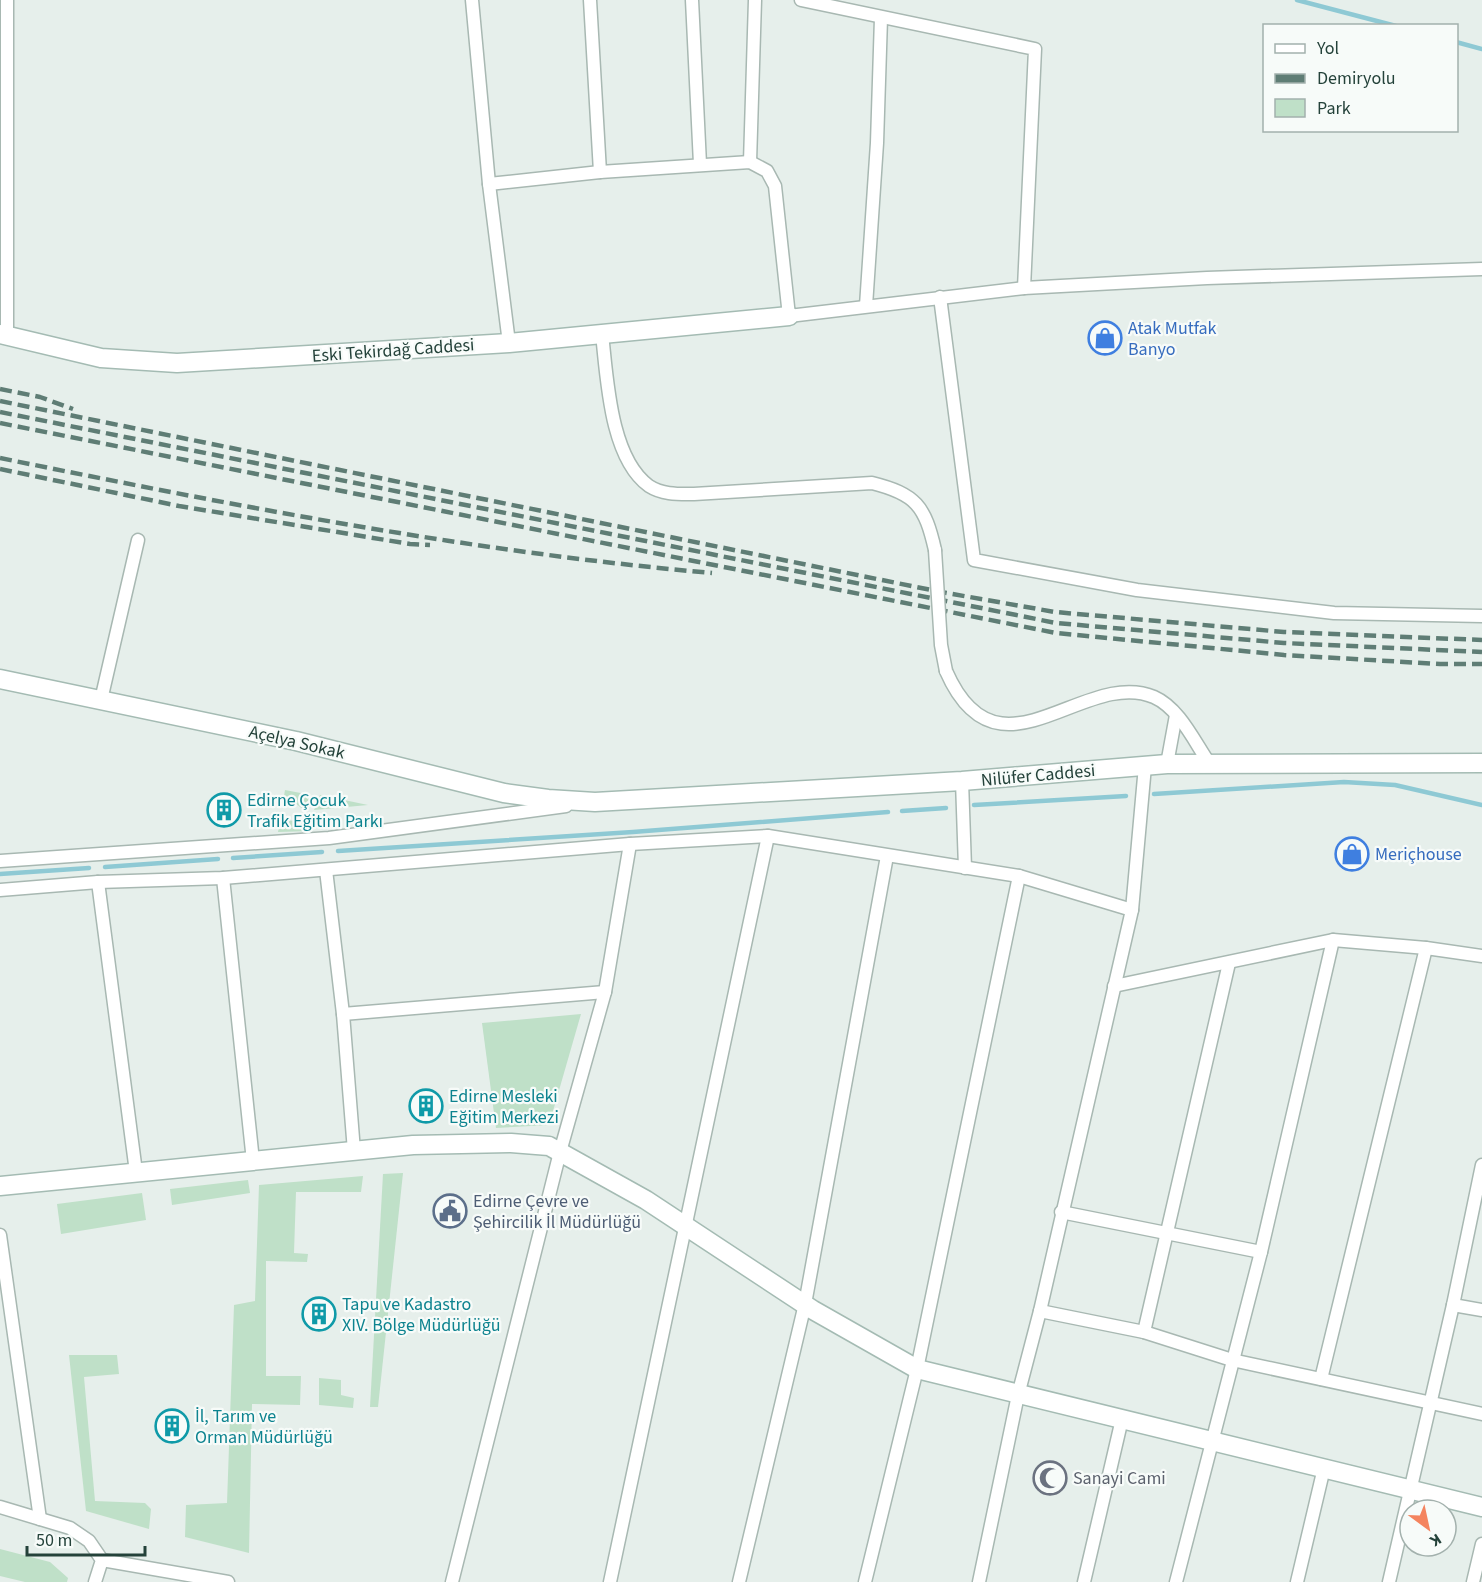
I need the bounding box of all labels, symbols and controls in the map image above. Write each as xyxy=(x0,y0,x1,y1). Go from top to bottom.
legend xyxy=(1263,24,1458,132)
text: Yol xyxy=(1316,36,1339,61)
text: Demiryolu xyxy=(1317,66,1396,91)
text: Park xyxy=(1317,96,1351,121)
place label: Atak Mutfak Banyo xyxy=(1128,316,1217,362)
shop icon: Atak Mutfak Banyo xyxy=(1087,320,1123,356)
street label: Eski Tekirdağ Caddesi xyxy=(311,332,475,369)
street label: Açelya Sokak xyxy=(246,719,347,766)
street label: Nilüfer Caddesi xyxy=(980,758,1096,793)
place label: Edirne Çocuk Trafik Eğitim Parkı xyxy=(247,788,383,834)
building icon: Edirne Çocuk Trafik Eğitim Parkı xyxy=(206,792,242,828)
shop icon: Meriçhouse xyxy=(1334,836,1370,872)
place label: Meriçhouse xyxy=(1375,842,1462,867)
place label: Edirne Mesleki Eğitim Merkezi xyxy=(449,1084,559,1130)
building icon: Edirne Mesleki Eğitim Merkezi xyxy=(408,1088,444,1124)
place label: Edirne Çevre ve Şehircilik İl Müdürlüğü xyxy=(473,1189,641,1235)
public building icon: Edirne Çevre ve Şehircilik İl Müdürlüğü xyxy=(432,1193,468,1229)
place label: Tapu ve Kadastro XIV. Bölge Müdürlüğü xyxy=(342,1292,501,1338)
building icon: Tapu ve Kadastro XIV. Bölge Müdürlüğü xyxy=(301,1296,337,1332)
place label: İl, Tarım ve Orman Müdürlüğü xyxy=(195,1404,333,1450)
building icon: İl, Tarım ve Orman Müdürlüğü xyxy=(154,1408,190,1444)
mosque icon: Sanayi Cami xyxy=(1032,1460,1068,1496)
place label: Sanayi Cami xyxy=(1073,1466,1166,1491)
north arrow xyxy=(1398,1498,1458,1558)
scale bar xyxy=(27,1519,146,1557)
text: 50 m xyxy=(36,1528,72,1553)
text: K xyxy=(1425,1528,1446,1552)

